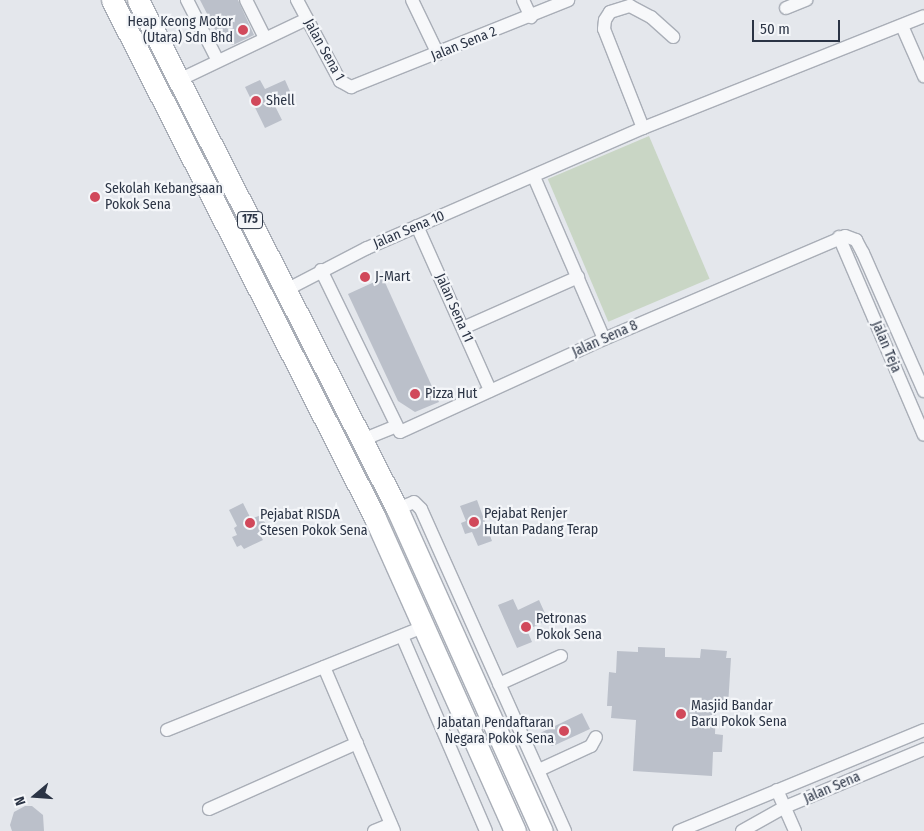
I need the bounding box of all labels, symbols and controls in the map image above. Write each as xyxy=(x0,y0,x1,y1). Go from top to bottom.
scale bar xyxy=(754,10,842,42)
place label: Heap Keong Motor (Utara) Sdn Bhd xyxy=(127,14,233,46)
street label: Jalan Sena 1 xyxy=(300,16,348,84)
text: 50 m xyxy=(760,20,790,38)
street label: Jalan Sena 2 xyxy=(429,23,499,65)
marker: Heap Keong Motor (Utara) Sdn Bhd xyxy=(237,24,249,36)
place label: Shell xyxy=(266,93,295,109)
marker: Shell xyxy=(250,95,262,107)
place label: Sekolah Kebangsaan Pokok Sena xyxy=(105,181,223,213)
marker: Sekolah Kebangsaan Pokok Sena xyxy=(89,191,101,203)
street label: Jalan Sena 10 xyxy=(371,207,447,253)
road number: 175 xyxy=(236,210,264,230)
place label: J-Mart xyxy=(375,269,410,285)
marker: J-Mart xyxy=(359,271,371,283)
street label: Jalan Sena 11 xyxy=(431,271,477,345)
street label: Jalan Sena 8 xyxy=(570,317,640,361)
street label: Jalan Teja xyxy=(868,319,904,375)
place label: Pizza Hut xyxy=(425,386,477,402)
marker: Pizza Hut xyxy=(409,388,421,400)
place label: Pejabat Renjer Hutan Padang Terap xyxy=(484,506,598,538)
place label: Pejabat RISDA Stesen Pokok Sena xyxy=(260,507,368,540)
marker: Pejabat Renjer Hutan Padang Terap xyxy=(468,516,480,528)
marker: Pejabat RISDA Stesen Pokok Sena xyxy=(244,517,256,529)
place label: Petronas Pokok Sena xyxy=(536,611,602,644)
marker: Petronas Pokok Sena xyxy=(520,621,532,633)
place label: Masjid Bandar Baru Pokok Sena xyxy=(691,698,787,730)
marker: Masjid Bandar Baru Pokok Sena xyxy=(675,708,687,720)
place label: Jabatan Pendaftaran Negara Pokok Sena xyxy=(437,715,554,748)
marker: Jabatan Pendaftaran Negara Pokok Sena xyxy=(558,725,570,737)
street label: Jalan Sena xyxy=(801,769,863,807)
north arrow xyxy=(10,771,60,821)
text: N xyxy=(11,794,30,807)

